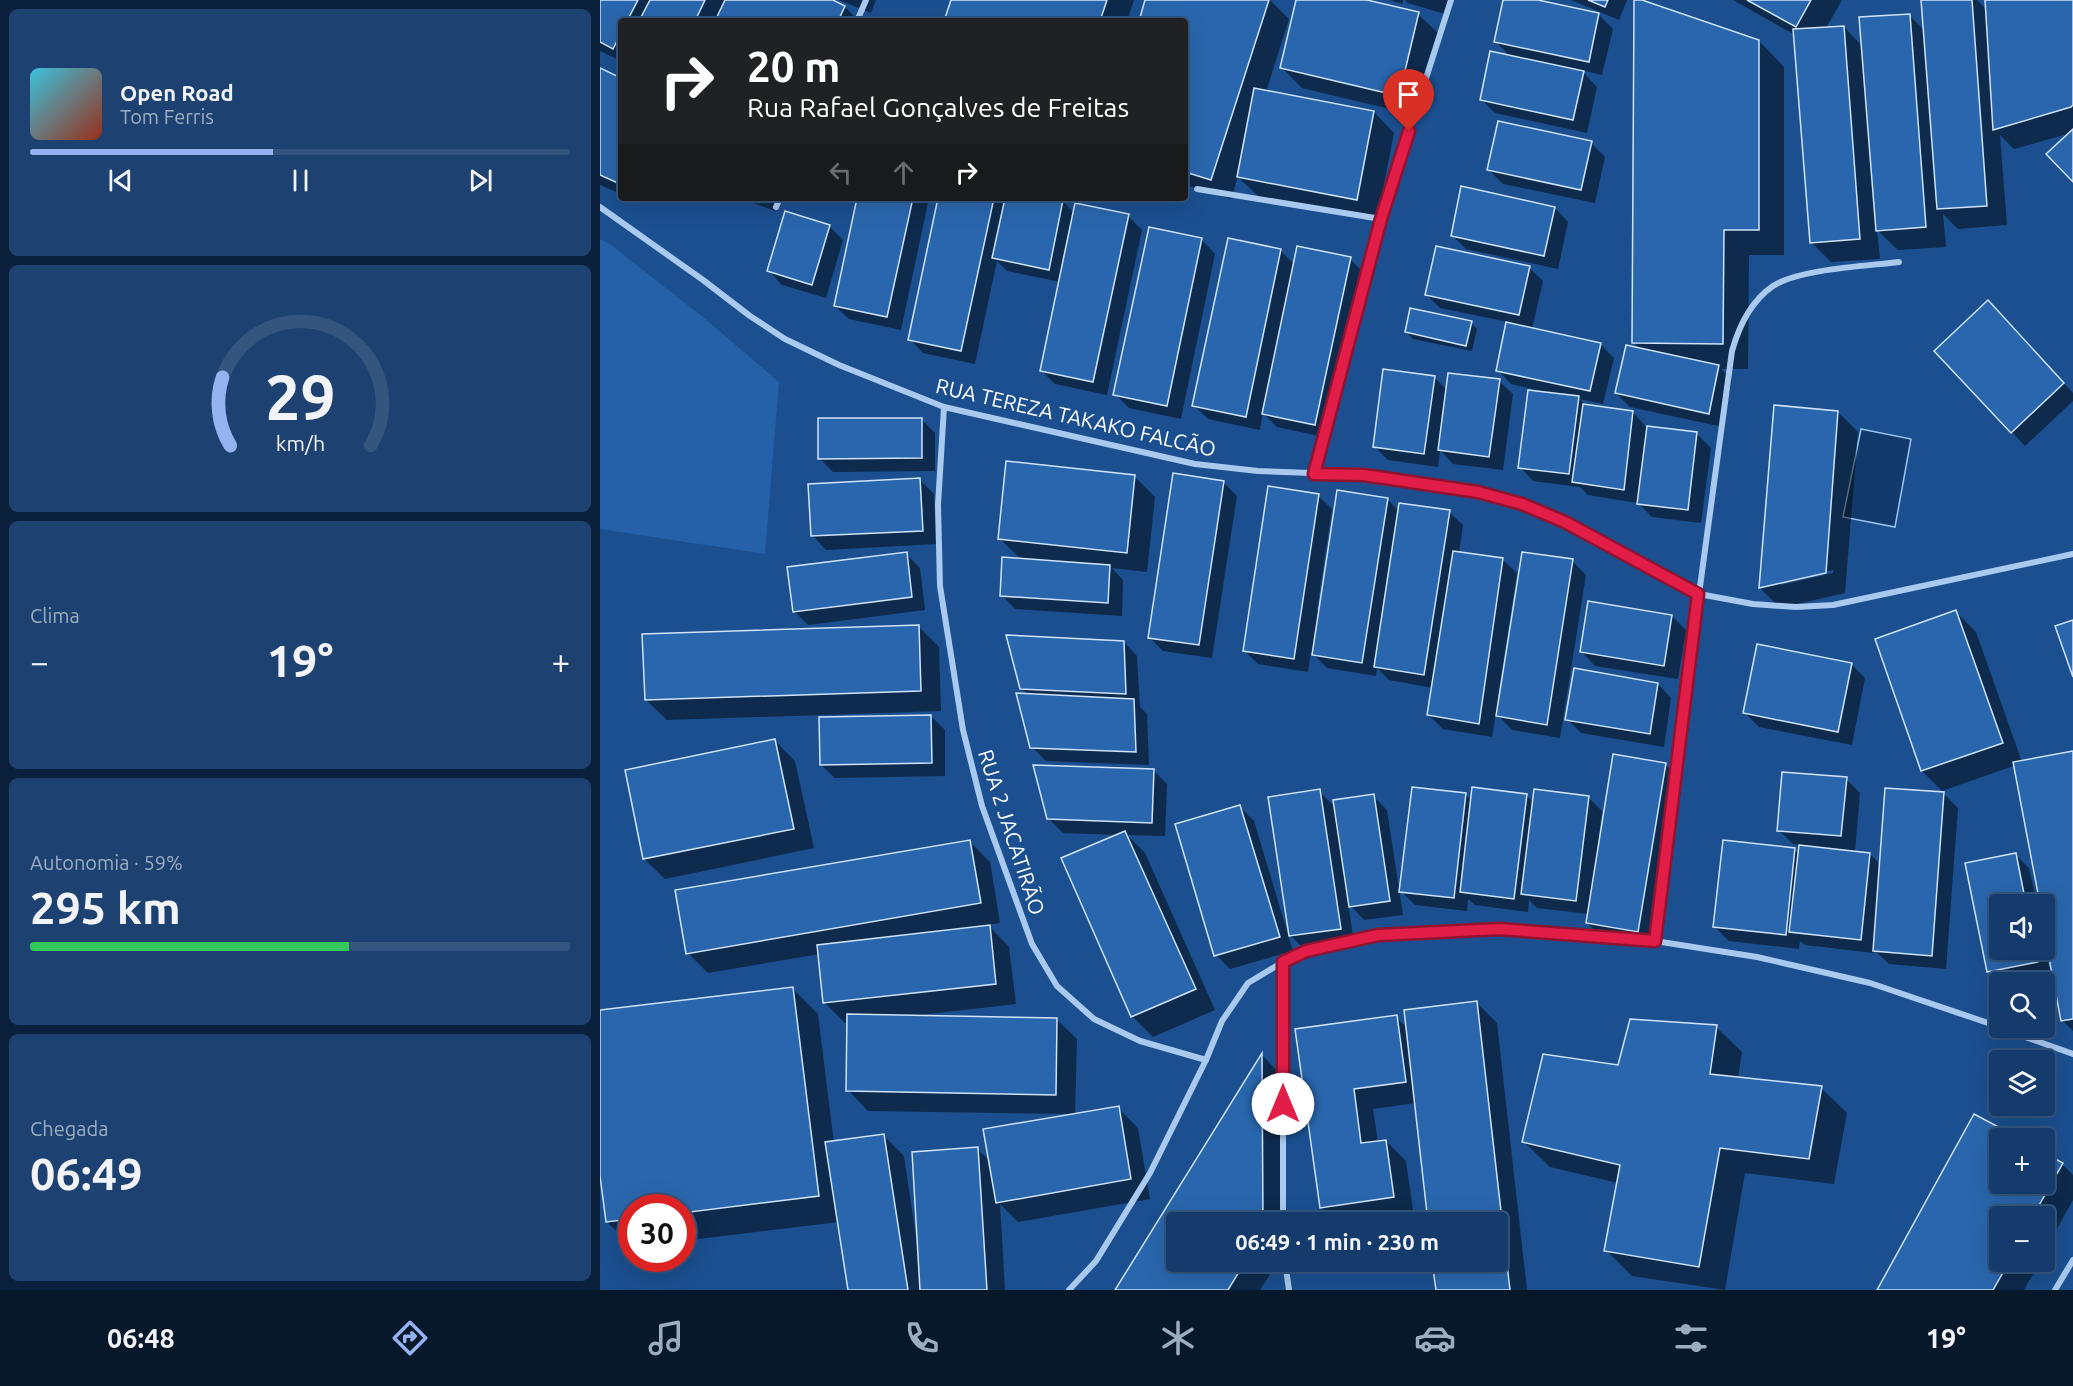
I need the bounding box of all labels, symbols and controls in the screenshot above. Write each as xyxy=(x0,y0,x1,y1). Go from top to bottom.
icon: right xyxy=(648,42,726,120)
text: 20 m xyxy=(747,43,841,90)
pin xyxy=(1383,69,1434,131)
icon: arrive xyxy=(1392,78,1425,111)
text: Open Road xyxy=(120,80,234,105)
text: Rua Rafael Gonçalves de Freitas xyxy=(747,92,1129,122)
text: Tom Ferris xyxy=(120,105,214,128)
icon: left xyxy=(824,156,857,189)
icon: ahead xyxy=(887,156,920,189)
icon: right xyxy=(950,156,983,189)
icon: previous xyxy=(104,164,137,197)
icon: pause xyxy=(284,164,317,197)
icon: next xyxy=(464,164,497,197)
text: 29 xyxy=(265,362,335,432)
street label: RUA TEREZA TAKAKO FALCÃO xyxy=(934,373,1218,461)
text: km/h xyxy=(275,431,325,455)
text: Clima xyxy=(30,604,80,627)
text: 19° xyxy=(267,635,333,686)
text: − xyxy=(30,643,49,680)
text: + xyxy=(551,643,570,680)
street label: RUA 2 JACATIRÃO xyxy=(974,746,1050,918)
text: Autonomia · 59% xyxy=(30,851,183,874)
text: 295 km xyxy=(30,882,181,933)
map controls xyxy=(1989,894,2055,1272)
button: sound xyxy=(1989,894,2055,960)
button: search xyxy=(1989,972,2055,1038)
button: layers xyxy=(1989,1050,2055,1116)
position arrow xyxy=(1251,1072,1315,1136)
text: Chegada xyxy=(30,1117,108,1140)
button: + xyxy=(1989,1128,2055,1194)
text: 06:49 xyxy=(30,1148,143,1199)
speed limit sign: 30 xyxy=(618,1194,696,1272)
button: − xyxy=(1989,1206,2055,1272)
text: 06:49 · 1 min · 230 m xyxy=(1235,1229,1439,1254)
icon: directions xyxy=(389,1317,431,1359)
icon: music xyxy=(645,1317,687,1359)
icon: phone xyxy=(901,1317,943,1359)
icon: climate xyxy=(1157,1317,1199,1359)
icon: car xyxy=(1414,1317,1456,1359)
icon: filters xyxy=(1670,1317,1712,1359)
text: 06:48 xyxy=(107,1323,175,1353)
text: 19° xyxy=(1926,1323,1966,1353)

